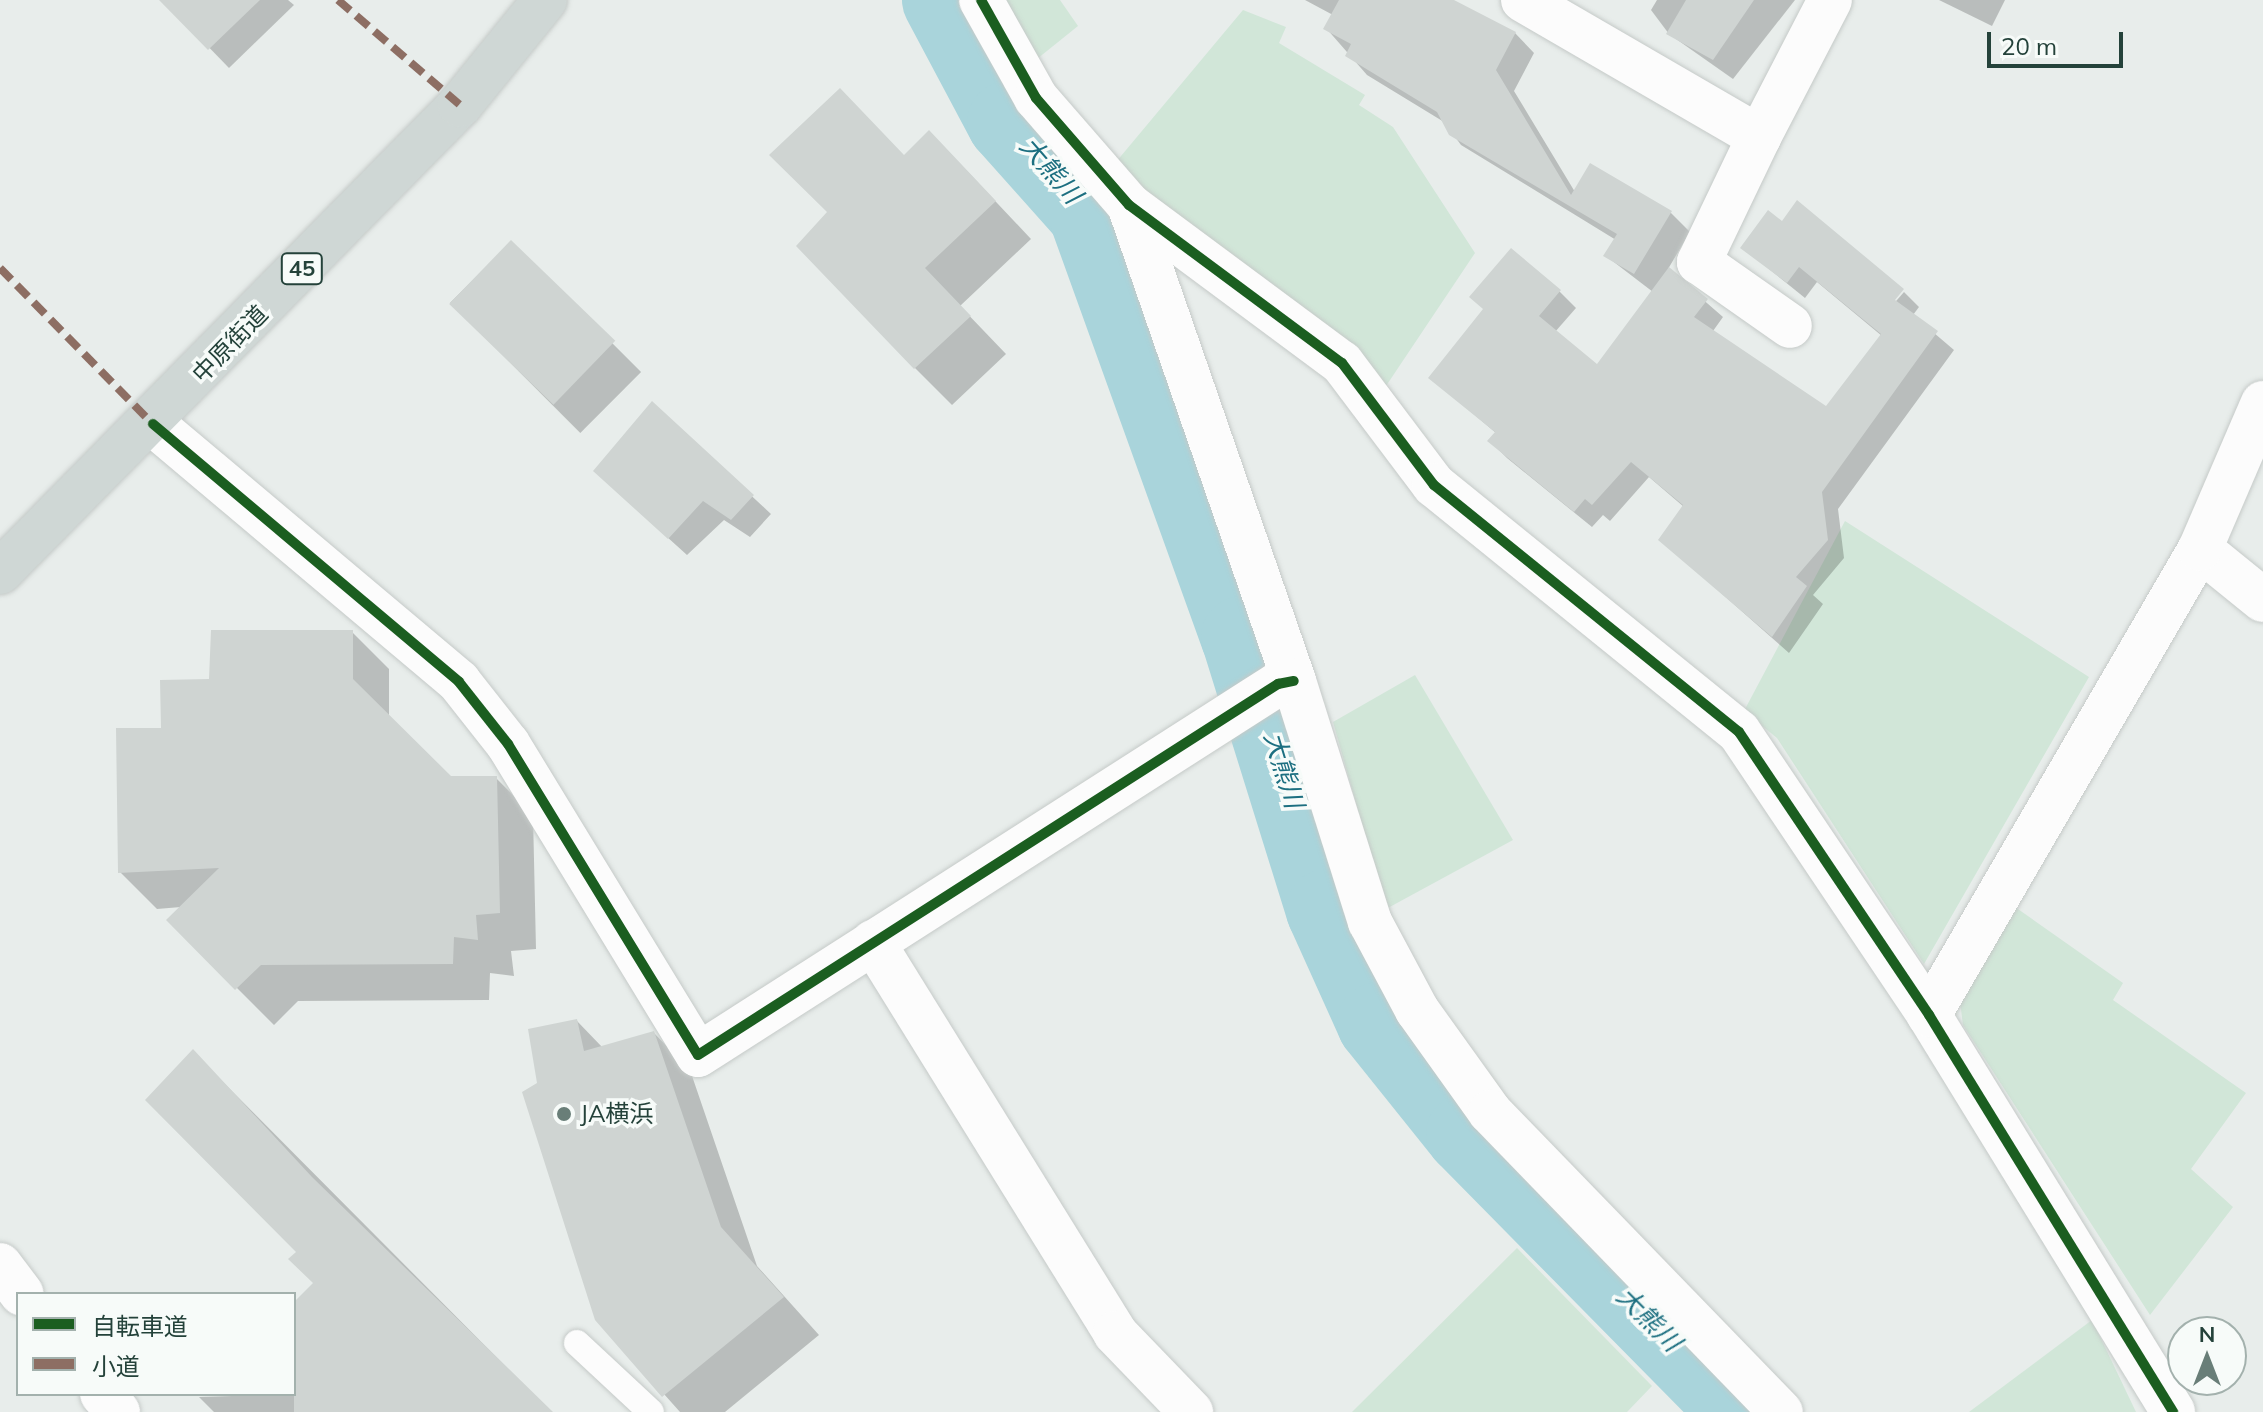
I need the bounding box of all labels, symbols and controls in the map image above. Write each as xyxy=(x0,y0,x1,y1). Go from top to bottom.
scale bar xyxy=(1991,16,2127,66)
text: 20 m xyxy=(2001,31,2057,61)
water label: 大熊川 xyxy=(1014,130,1088,210)
road number: 45 xyxy=(280,251,324,287)
street label: 中原街道 xyxy=(186,299,274,389)
water label: 大熊川 xyxy=(1258,728,1310,812)
place label: JA横浜 xyxy=(580,1100,654,1128)
marker: JA横浜 xyxy=(555,1105,573,1123)
water label: 大熊川 xyxy=(1610,1280,1688,1358)
legend xyxy=(16,1292,296,1396)
text: 自転車道 xyxy=(92,1311,188,1341)
north arrow xyxy=(2167,1316,2247,1396)
text: N xyxy=(2199,1320,2215,1348)
text: 小道 xyxy=(92,1351,140,1381)

